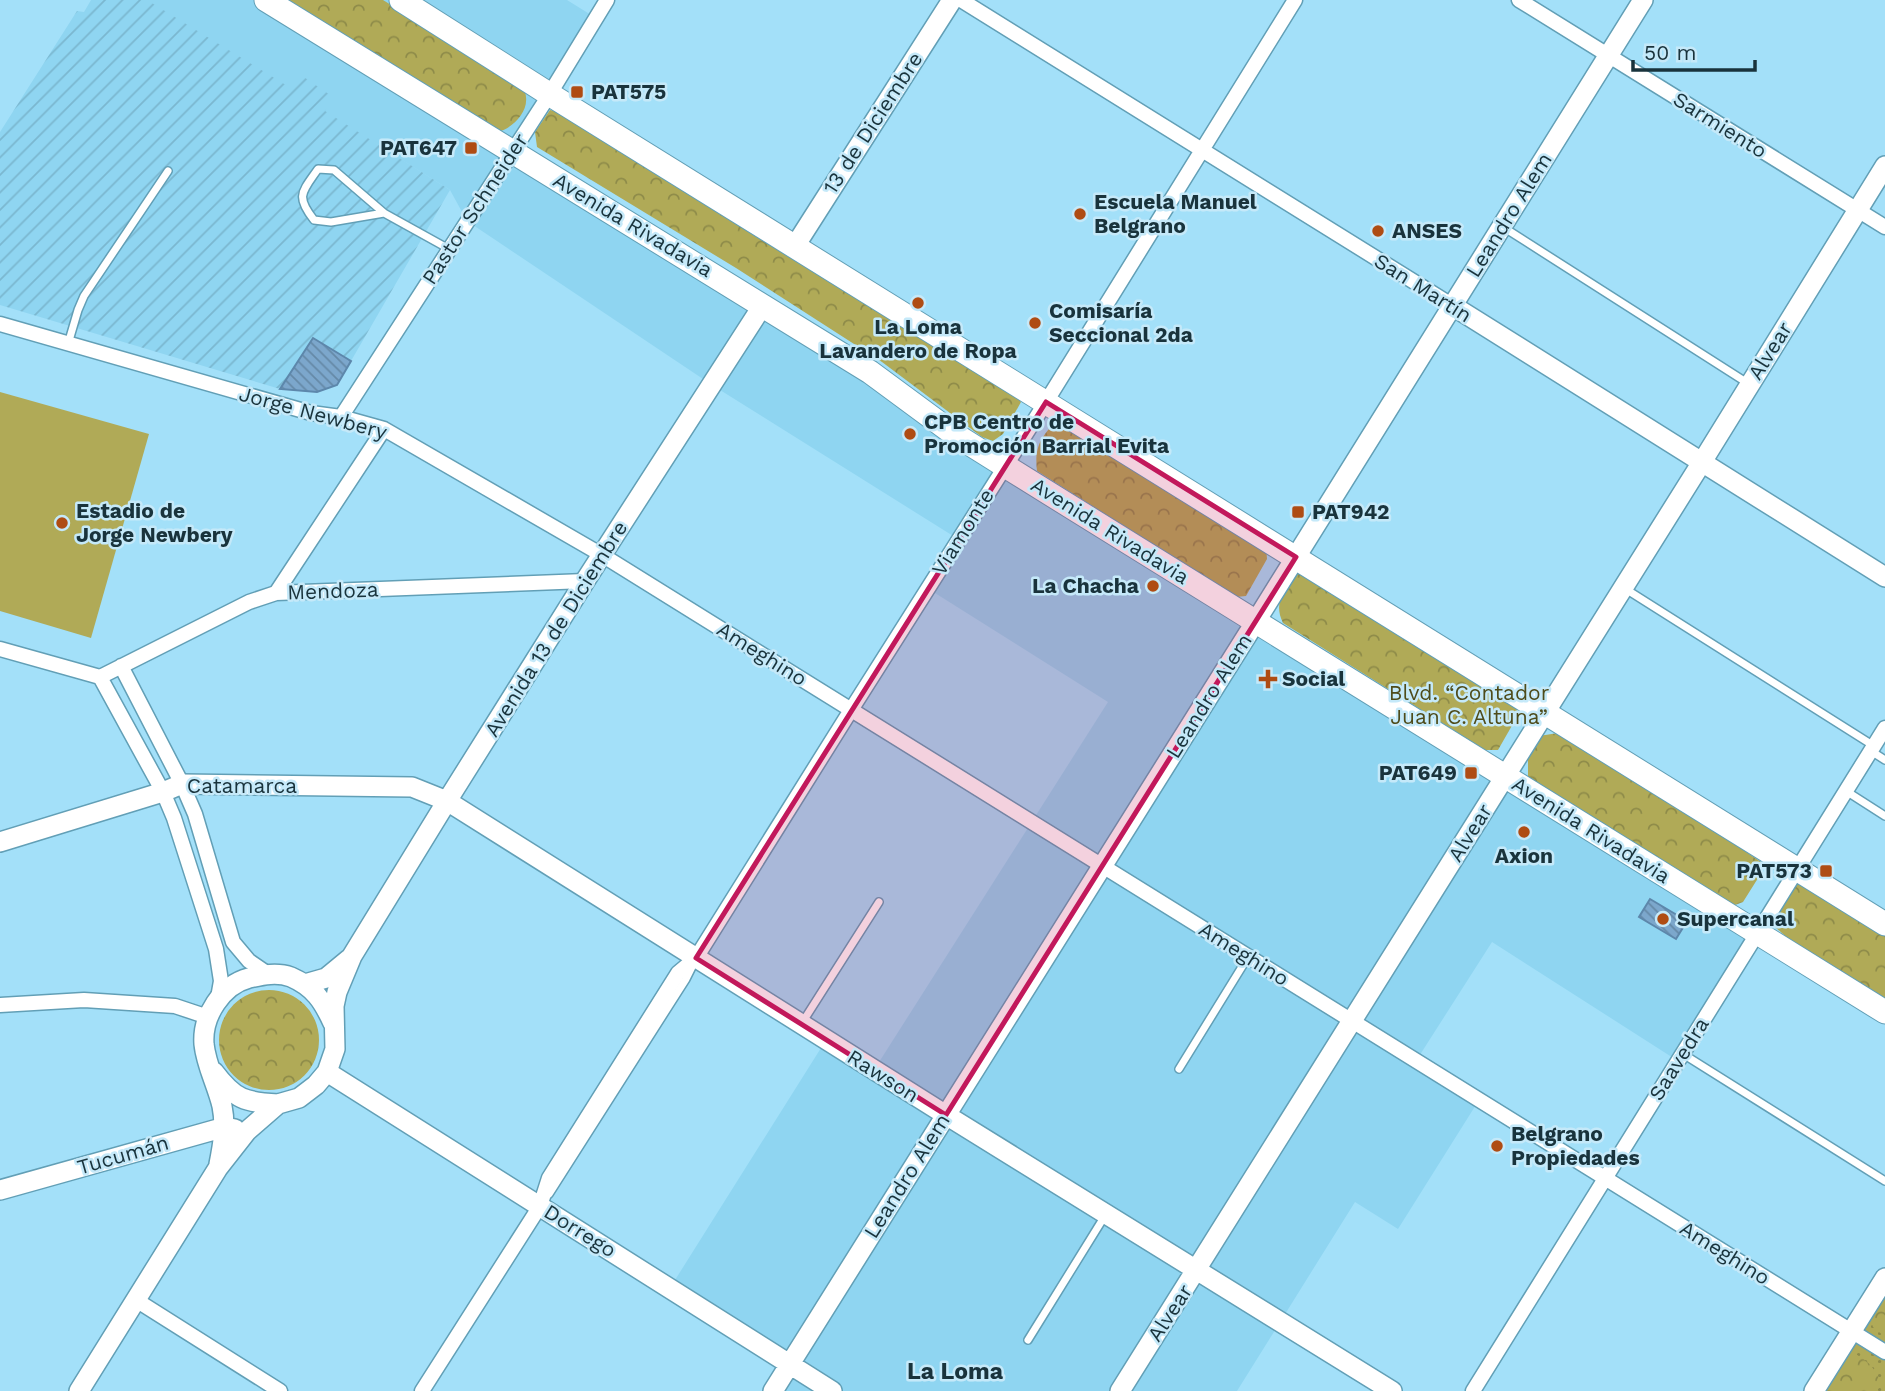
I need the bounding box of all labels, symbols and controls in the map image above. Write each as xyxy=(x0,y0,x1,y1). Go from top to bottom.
scale bar xyxy=(1633,28,1756,72)
text: 50 m xyxy=(1644,40,1696,65)
street label: 13 de Diciembre xyxy=(818,47,928,198)
place label: PAT575 xyxy=(591,79,666,104)
marker: PAT575 xyxy=(569,84,585,100)
street label: Sarmiento xyxy=(1669,86,1772,163)
street label: Pastor Schneider xyxy=(416,128,533,289)
place label: PAT647 xyxy=(380,135,457,160)
marker: PAT647 xyxy=(463,140,479,156)
street label: Leandro Alem xyxy=(1460,148,1557,282)
street label: Avenida Rivadavia xyxy=(549,167,718,282)
place label: Escuela Manuel Belgrano xyxy=(1094,189,1257,238)
marker: Escuela Manuel Belgrano xyxy=(1072,206,1088,222)
place label: ANSES xyxy=(1392,218,1462,243)
marker: ANSES xyxy=(1370,223,1386,239)
street label: San Martín xyxy=(1370,248,1477,327)
marker: La Loma Lavandero de Ropa xyxy=(910,295,926,311)
place label: Comisaría Seccional 2da xyxy=(1049,298,1194,347)
place label: La Loma Lavandero de Ropa xyxy=(819,314,1018,363)
marker: Comisaría Seccional 2da xyxy=(1027,315,1043,331)
street label: Alvear xyxy=(1742,317,1797,384)
street label: Jorge Newbery xyxy=(236,381,390,444)
place label: CPB Centro de Promoción Barrial Evita xyxy=(924,409,1170,458)
marker: CPB Centro de Promoción Barrial Evita xyxy=(902,426,918,442)
street label: Avenida Rivadavia xyxy=(1027,472,1194,589)
street label: Viamonte xyxy=(926,484,999,580)
place label: Estadio de Jorge Newbery xyxy=(76,498,233,547)
place label: PAT942 xyxy=(1312,499,1390,524)
marker: PAT942 xyxy=(1290,504,1306,520)
marker: Estadio de Jorge Newbery xyxy=(54,515,70,531)
street label: Avenida 13 de Diciembre xyxy=(479,516,632,741)
place label: La Chacha xyxy=(1032,573,1140,598)
street label: Mendoza xyxy=(287,576,379,605)
marker: La Chacha xyxy=(1145,578,1161,594)
street label: Ameghino xyxy=(713,616,812,691)
street label: Leandro Alem xyxy=(1160,629,1257,763)
place label: Social xyxy=(1282,666,1345,691)
marker: Social xyxy=(1260,671,1276,687)
park label: Blvd. “Contador Juan C. Altuna” xyxy=(1389,680,1550,729)
place label: PAT649 xyxy=(1379,760,1457,785)
marker: PAT649 xyxy=(1463,765,1479,781)
street label: Avenida Rivadavia xyxy=(1508,771,1675,888)
street label: Catamarca xyxy=(187,773,297,798)
street label: Alvear xyxy=(1442,799,1497,866)
marker: Axion xyxy=(1516,824,1532,840)
place label: Axion xyxy=(1495,843,1553,868)
place label: PAT573 xyxy=(1736,858,1812,883)
marker: PAT573 xyxy=(1818,863,1834,879)
place label: Supercanal xyxy=(1677,906,1794,931)
marker: Supercanal xyxy=(1655,911,1671,927)
street label: Ameghino xyxy=(1195,916,1294,991)
street label: Saavedra xyxy=(1643,1013,1714,1105)
street label: Rawson xyxy=(843,1044,924,1107)
street label: Leandro Alem xyxy=(858,1109,955,1243)
place label: Belgrano Propiedades xyxy=(1511,1121,1640,1170)
street label: Tucumán xyxy=(74,1130,171,1179)
marker: Belgrano Propiedades xyxy=(1489,1138,1505,1154)
street label: Dorrego xyxy=(540,1199,621,1262)
street label: Ameghino xyxy=(1676,1215,1775,1290)
street label: Alvear xyxy=(1142,1279,1198,1346)
district label: La Loma xyxy=(907,1358,1004,1385)

